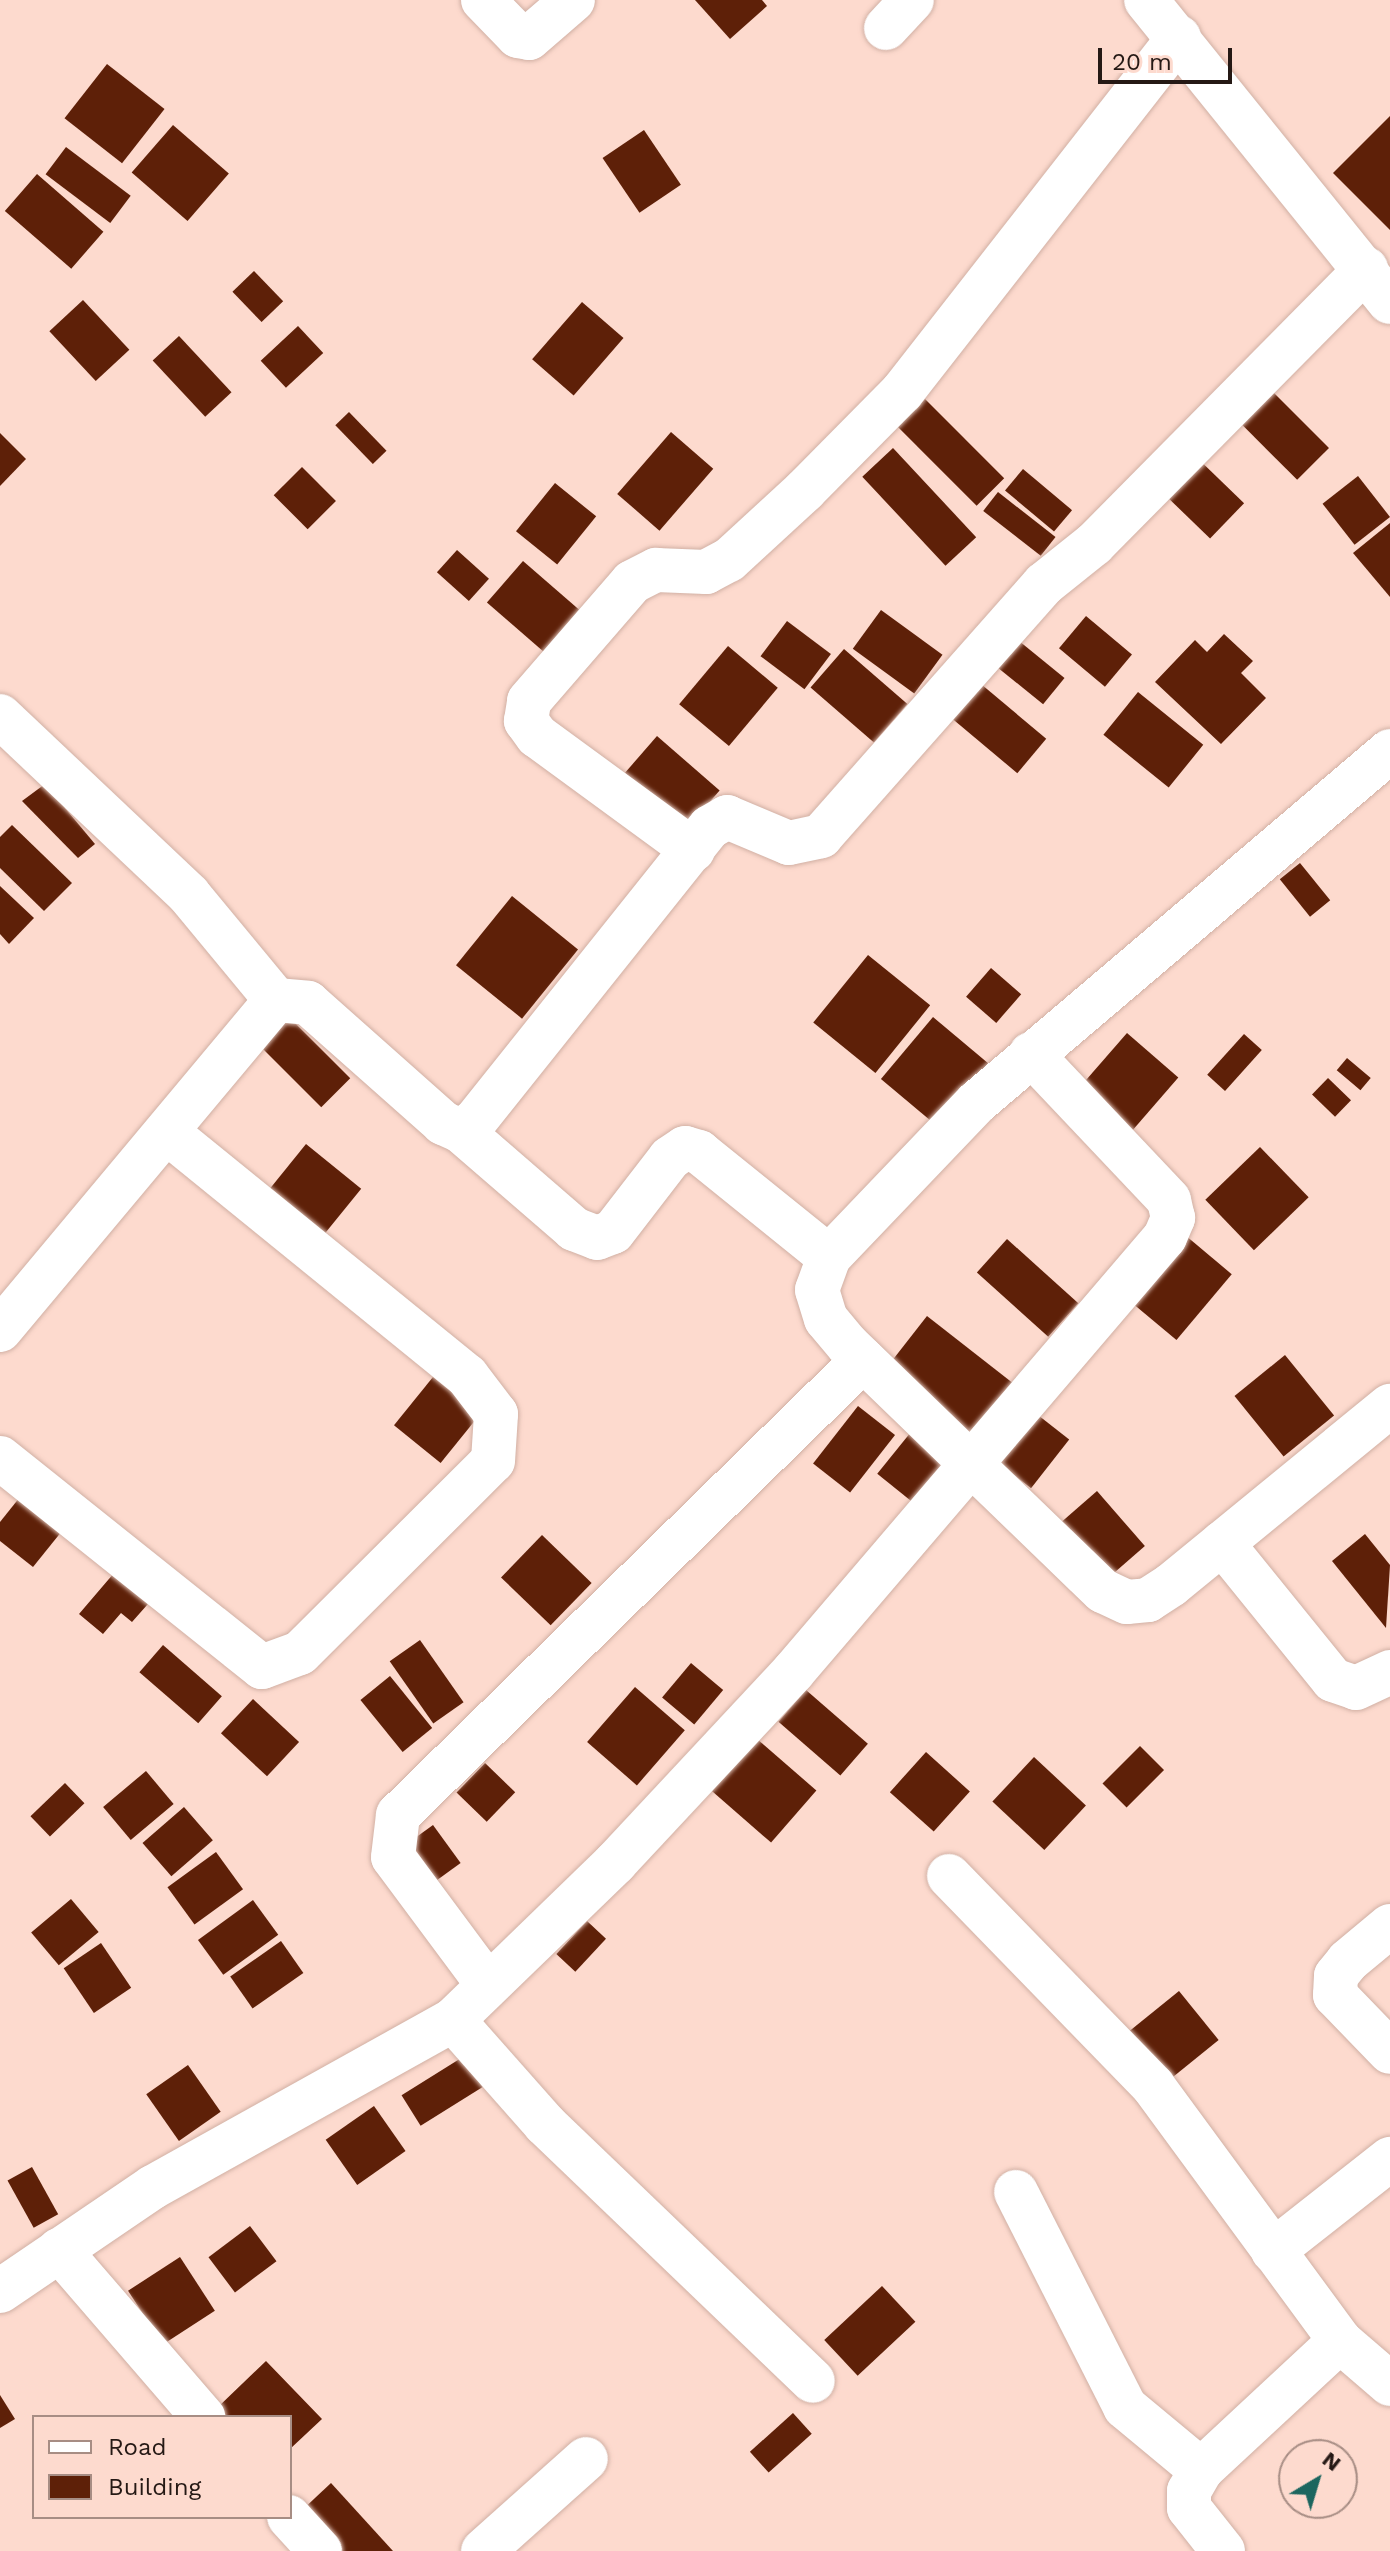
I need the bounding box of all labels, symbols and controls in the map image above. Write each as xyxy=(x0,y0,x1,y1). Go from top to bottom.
scale bar xyxy=(1102,32,1236,82)
text: 20 m xyxy=(1112,48,1172,76)
legend xyxy=(32,2415,292,2519)
text: Road xyxy=(108,2433,167,2461)
north arrow xyxy=(1278,2439,1358,2519)
text: N xyxy=(1318,2446,1346,2476)
text: Building xyxy=(108,2473,201,2501)

